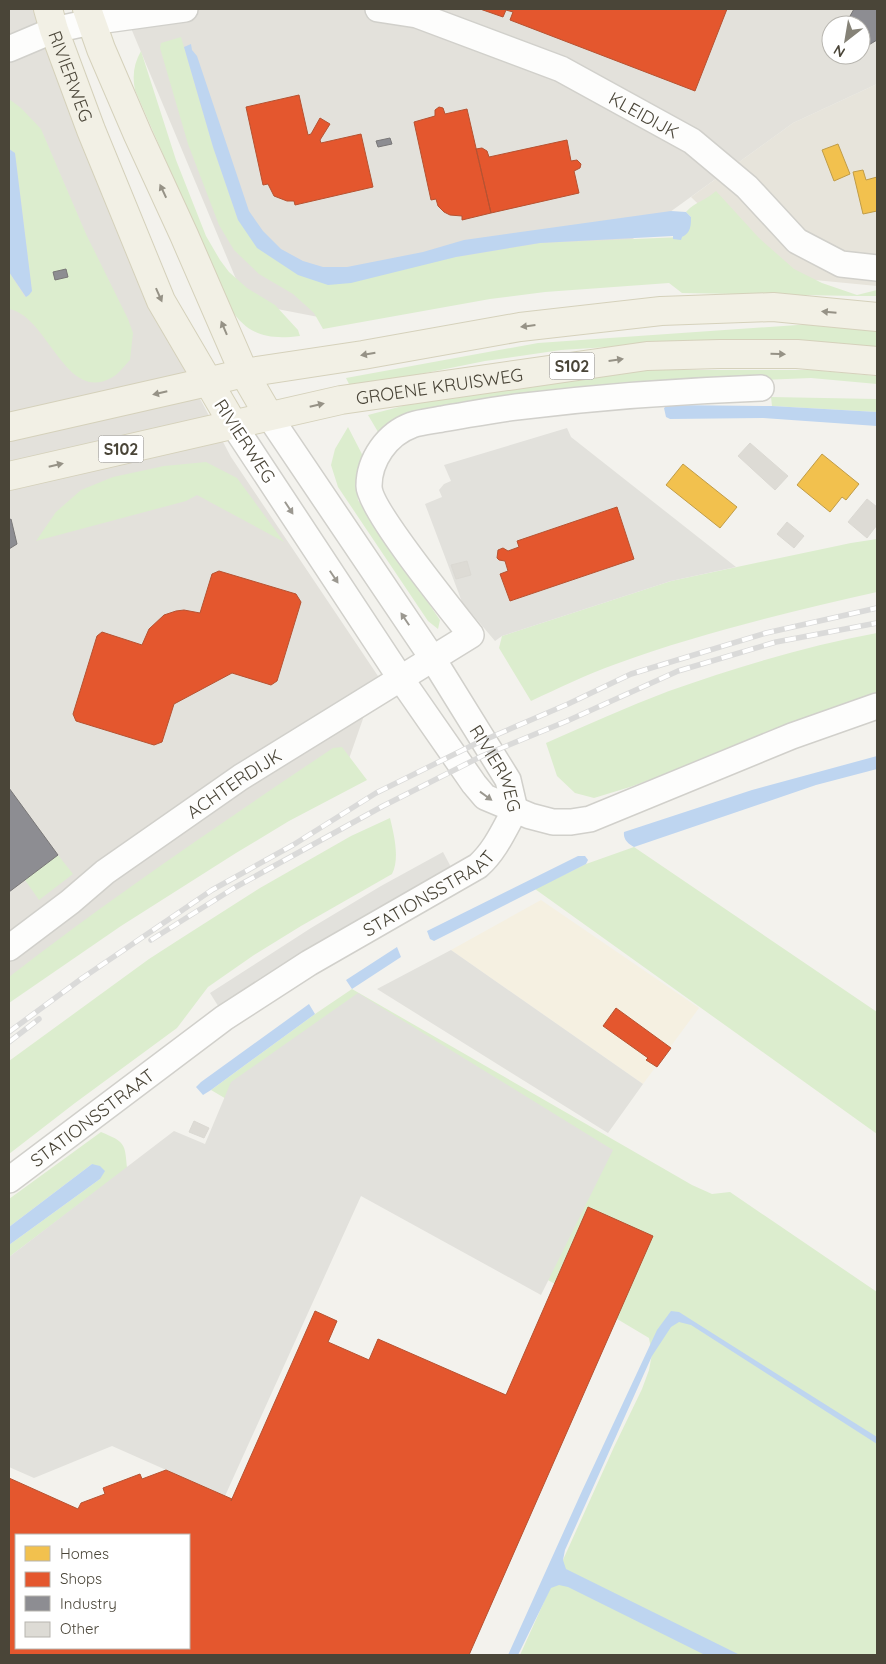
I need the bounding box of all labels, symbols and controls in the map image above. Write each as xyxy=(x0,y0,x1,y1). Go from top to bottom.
north arrow xyxy=(821,15,871,65)
street label: RIVIERWEG xyxy=(44,27,98,125)
text: N xyxy=(830,41,848,62)
street label: KLEIDIJK xyxy=(605,86,683,143)
one-way arrow xyxy=(159,184,167,198)
one-way arrow xyxy=(155,288,163,302)
one-way arrow xyxy=(820,308,836,316)
one-way arrow xyxy=(220,321,228,335)
one-way arrow xyxy=(520,322,536,330)
one-way arrow xyxy=(360,350,376,358)
one-way arrow xyxy=(770,350,786,358)
road number: S102 xyxy=(550,352,594,380)
one-way arrow xyxy=(608,356,624,364)
street label: GROENE KRUISWEG xyxy=(354,362,524,409)
one-way arrow xyxy=(152,389,167,397)
street label: RIVIERWEG xyxy=(209,395,281,487)
one-way arrow xyxy=(310,401,325,409)
road number: S102 xyxy=(98,436,144,462)
one-way arrow xyxy=(49,461,64,469)
one-way arrow xyxy=(284,502,293,515)
one-way arrow xyxy=(329,571,339,584)
one-way arrow xyxy=(401,612,410,625)
street label: RIVIERWEG xyxy=(465,720,527,814)
street label: ACHTERDIJK xyxy=(182,743,286,823)
one-way arrow xyxy=(479,790,492,801)
street label: STATIONSSTRAAT xyxy=(359,845,499,941)
street label: STATIONSSTRAAT xyxy=(25,1063,159,1172)
legend xyxy=(15,1534,190,1649)
text: Homes xyxy=(60,1544,109,1563)
text: Shops xyxy=(60,1569,102,1588)
text: Industry xyxy=(60,1594,117,1613)
text: Other xyxy=(60,1619,100,1638)

